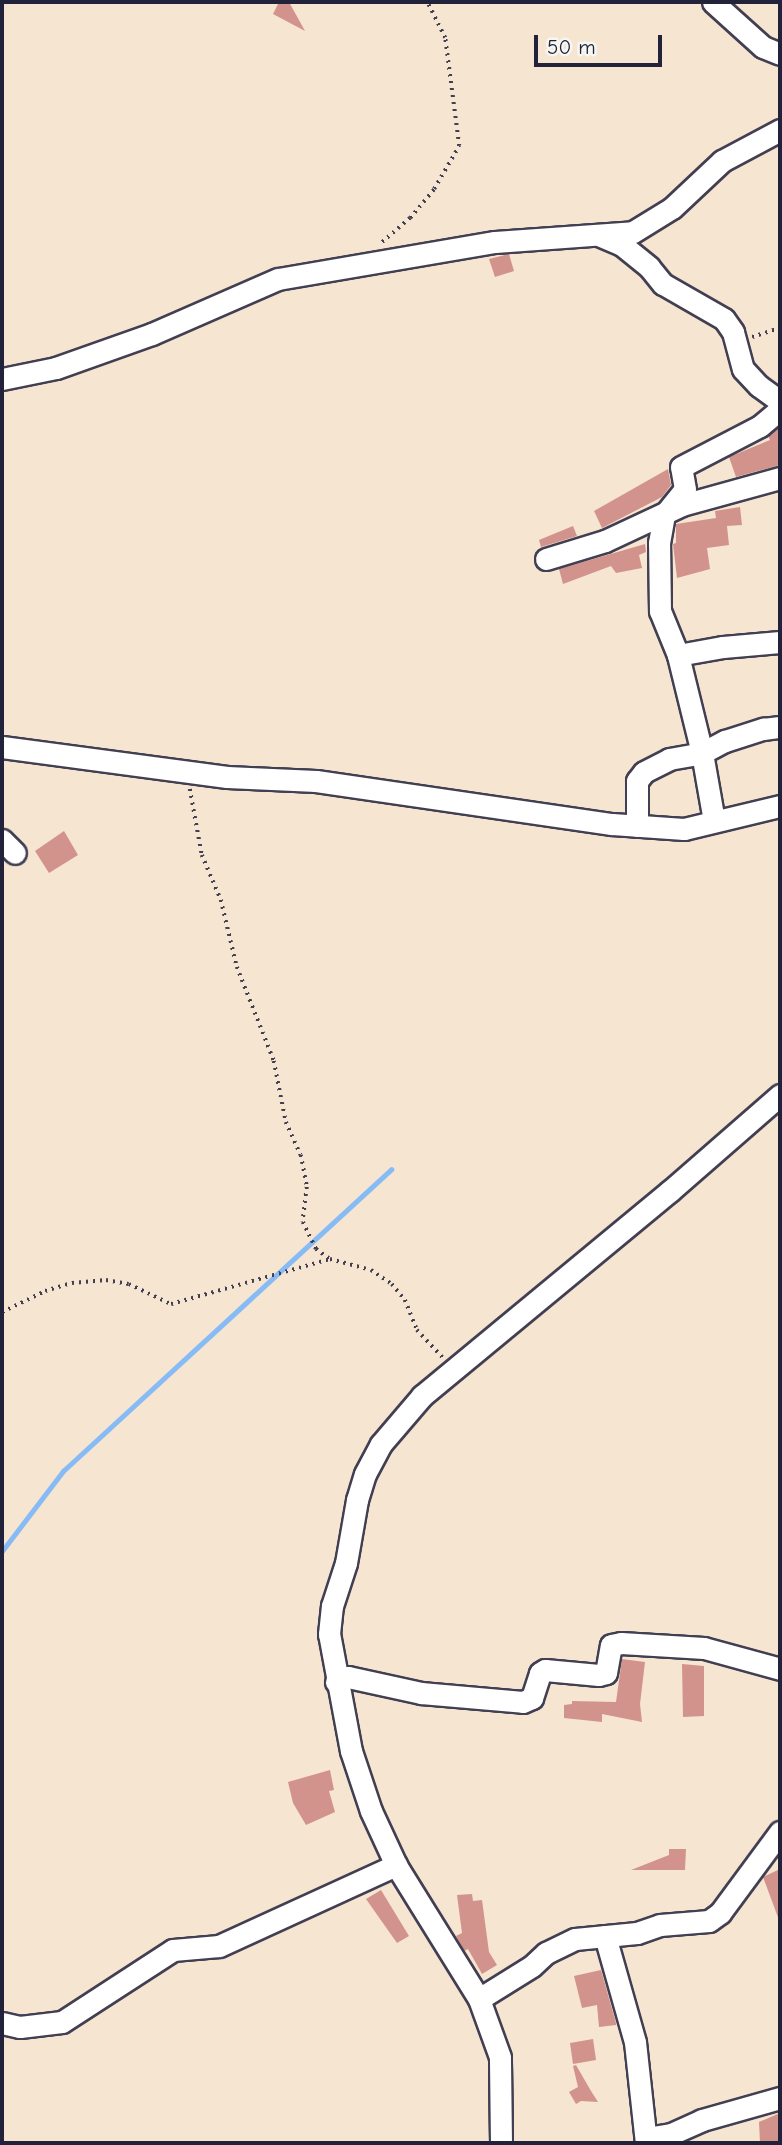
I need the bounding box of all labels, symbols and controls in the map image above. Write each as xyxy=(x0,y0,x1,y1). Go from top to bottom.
scale bar xyxy=(537,21,665,65)
text: 50 m xyxy=(547,35,596,59)

